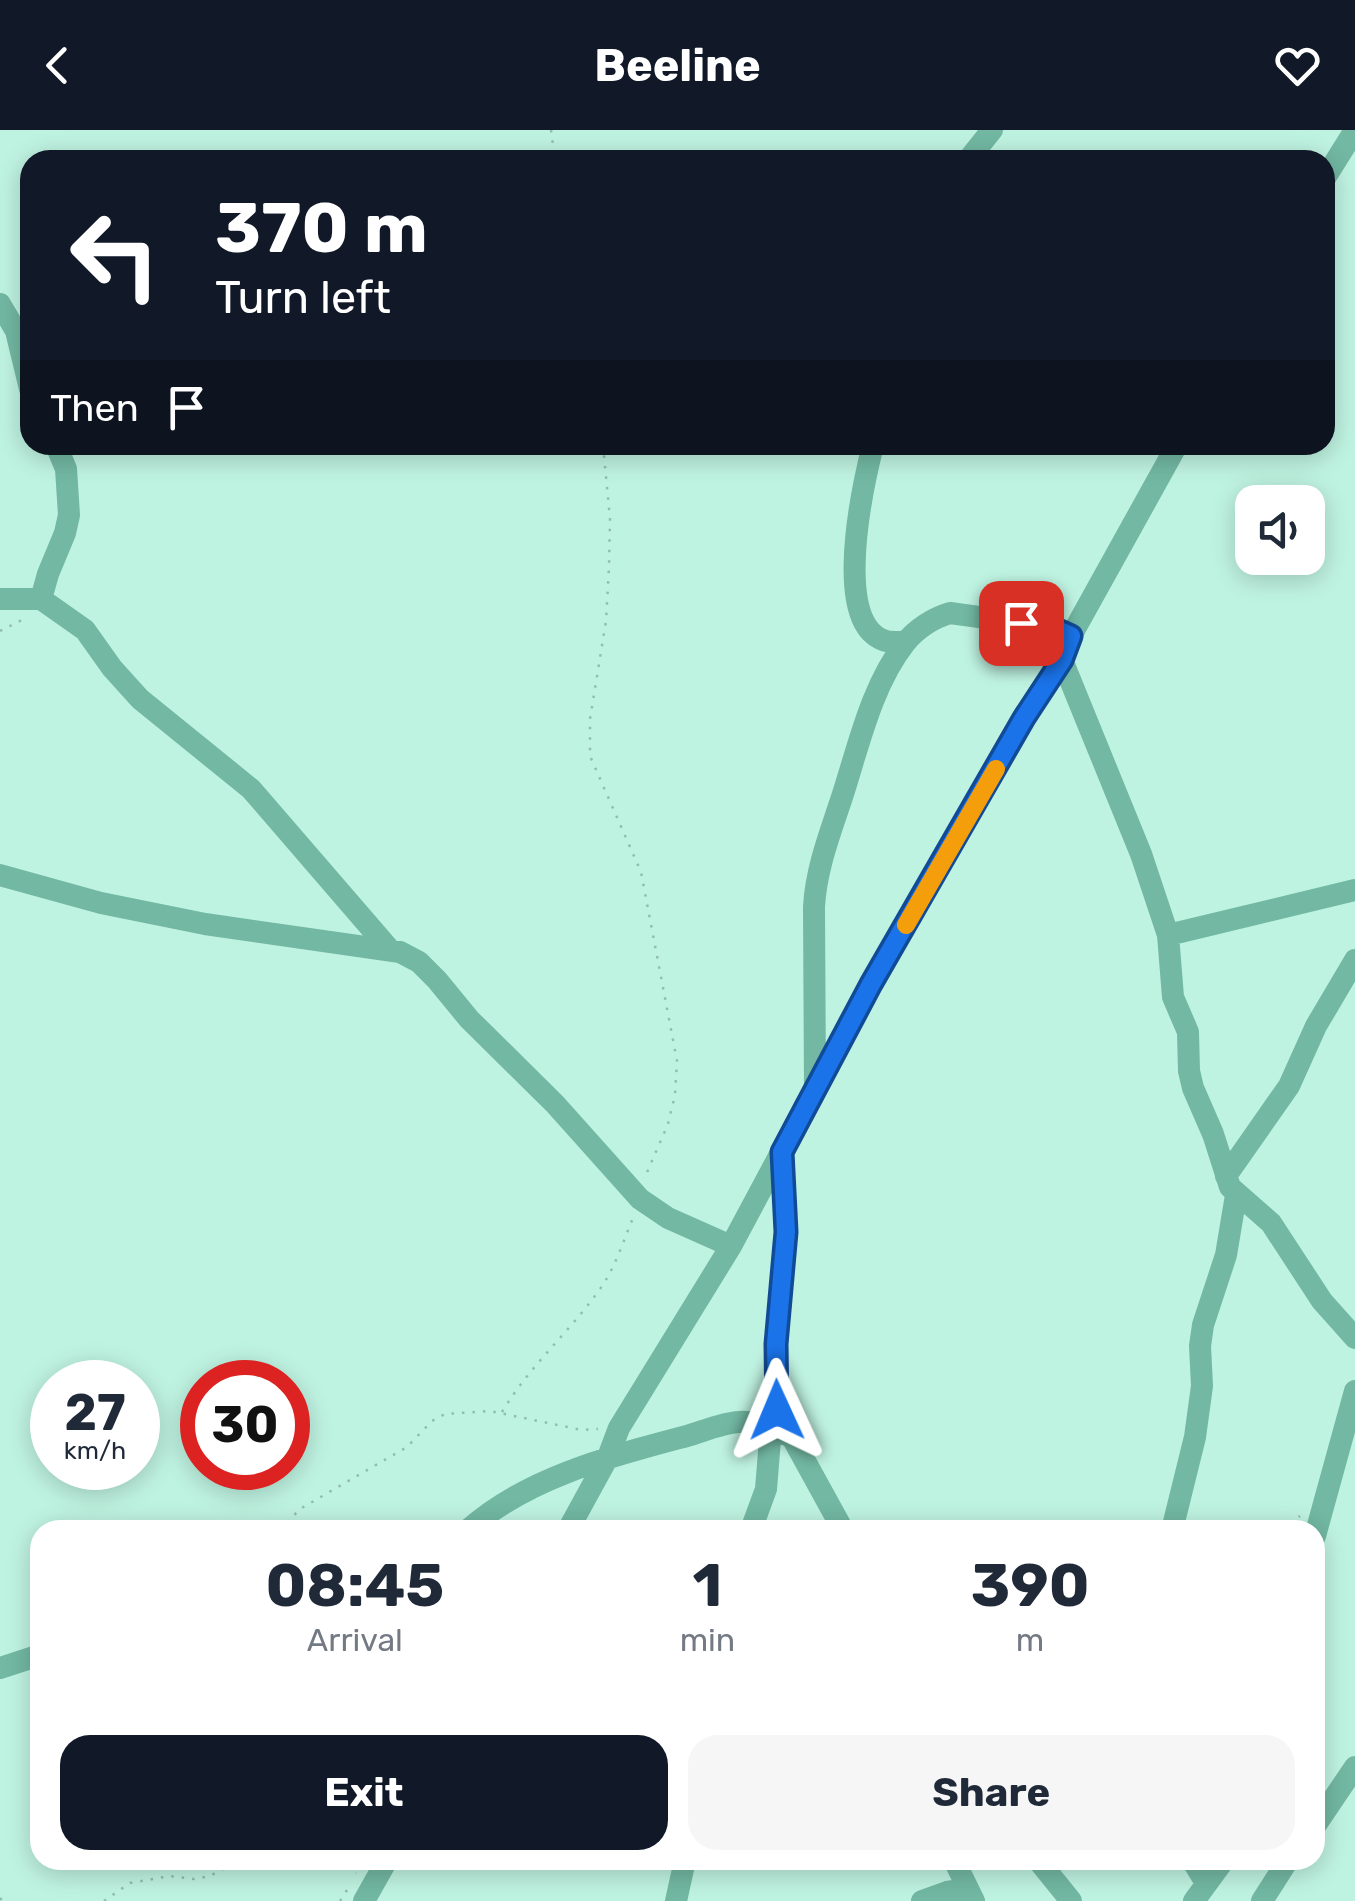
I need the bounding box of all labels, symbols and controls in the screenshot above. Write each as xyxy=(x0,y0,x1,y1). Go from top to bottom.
icon: back xyxy=(30,38,85,93)
icon: heart xyxy=(1270,38,1325,93)
text: Beeline xyxy=(594,39,761,92)
text: 370 m xyxy=(215,187,428,270)
icon: left xyxy=(50,190,180,320)
text: Turn left xyxy=(215,271,391,324)
icon: arrive xyxy=(159,380,214,435)
text: Then xyxy=(50,385,139,431)
map controls xyxy=(1235,485,1325,575)
button: sound xyxy=(1235,485,1325,575)
pin xyxy=(979,581,1064,666)
icon: arrive xyxy=(994,596,1049,651)
position arrow xyxy=(725,1358,829,1462)
speed limit sign: 30 xyxy=(180,1360,310,1490)
text: 27 xyxy=(64,1383,126,1443)
text: km/h xyxy=(64,1436,126,1465)
text: 08:45 xyxy=(265,1550,444,1621)
text: 1 xyxy=(693,1550,722,1621)
text: 390 xyxy=(971,1550,1090,1621)
text: Arrival xyxy=(307,1621,403,1659)
text: min xyxy=(680,1621,735,1659)
text: m xyxy=(1016,1621,1044,1659)
button: Exit xyxy=(60,1735,668,1850)
button: Share xyxy=(688,1735,1295,1850)

